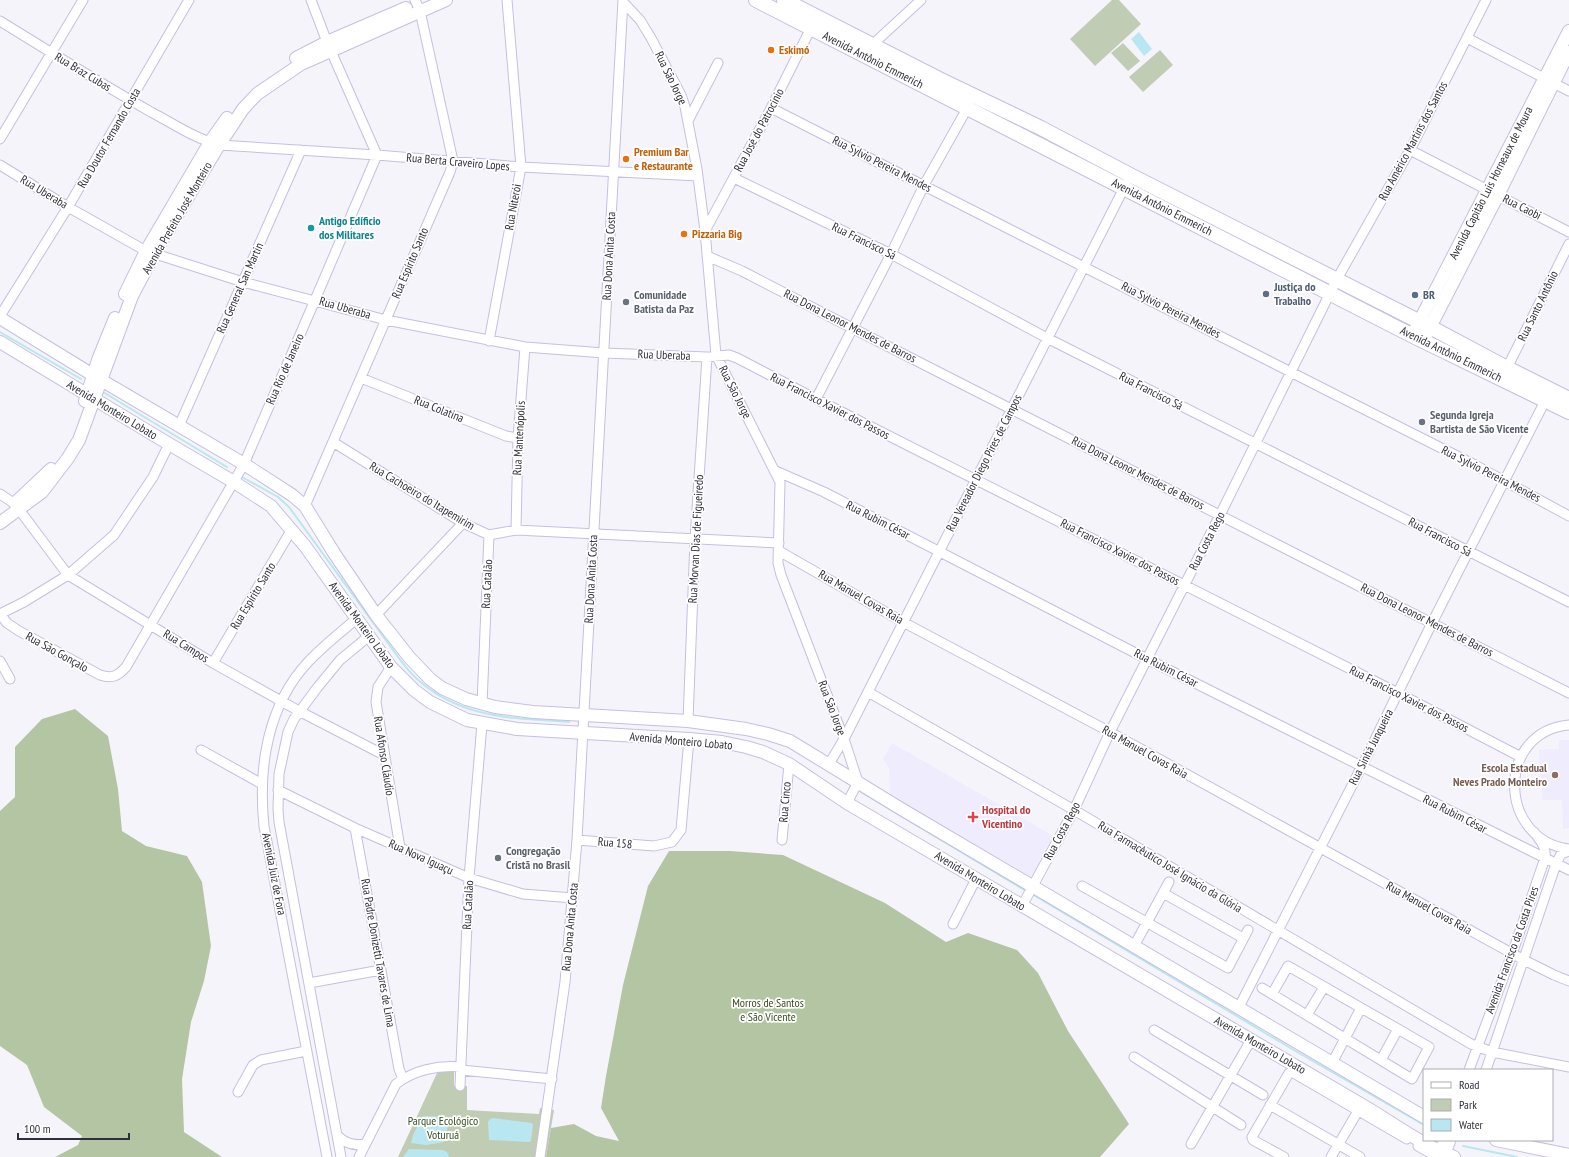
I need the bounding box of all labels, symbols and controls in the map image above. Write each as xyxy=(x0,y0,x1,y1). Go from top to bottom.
street label: Avenida Antônio Emmerich xyxy=(820,28,926,91)
place label: Eskimó xyxy=(779,42,810,57)
marker: Eskimó xyxy=(766,45,776,55)
street label: Rua Braz Cubas xyxy=(52,49,114,94)
street label: Rua São Jorge xyxy=(652,49,691,107)
street label: Rua Américo Martins dos Santos xyxy=(1375,79,1450,203)
street label: Rua Doutor Fernando Costa xyxy=(74,85,143,191)
street label: Rua José do Patrocinio xyxy=(730,85,787,174)
street label: Avenida Capitão Luis Horneaux de Moura xyxy=(1445,104,1536,262)
street label: Rua Sylvio Pereira Mendes xyxy=(830,132,934,195)
place label: Premium Bar e Restaurante xyxy=(634,144,693,173)
street label: Rua Berta Craveiro Lopes xyxy=(406,150,510,173)
marker: Premium Bar e Restaurante xyxy=(621,154,631,164)
street label: Avenida Prefeito José Monteiro xyxy=(138,159,215,277)
street label: Rua Uberaba xyxy=(18,172,71,212)
street label: Avenida Antônio Emmerich xyxy=(1109,175,1215,238)
street label: Rua Niterói xyxy=(501,183,524,231)
street label: Rua Caobi xyxy=(1500,190,1544,223)
street label: Rua Dona Anita Costa xyxy=(599,211,618,301)
place label: Antigo Edíficio dos Militares xyxy=(318,213,381,242)
street label: Rua Francisco Sá xyxy=(830,219,899,263)
marker: Antigo Edíficio dos Militares xyxy=(306,223,316,233)
street label: Rua Espírito Santo xyxy=(388,225,431,301)
place label: Pizzaria Big xyxy=(692,226,742,241)
marker: Pizzaria Big xyxy=(679,229,689,239)
street label: Rua General San Martin xyxy=(213,240,266,336)
street label: Rua Santo Antônio xyxy=(1514,268,1561,343)
street label: Rua Sylvio Pereira Mendes xyxy=(1119,278,1223,341)
place label: Justiça do Trabalho xyxy=(1273,279,1316,308)
street label: Rua Dona Leonor Mendes de Barros xyxy=(781,286,919,366)
place label: Comunidade Batista da Paz xyxy=(634,287,694,316)
place label: BR xyxy=(1423,287,1435,302)
marker: Justiça do Trabalho xyxy=(1261,289,1271,299)
marker: BR xyxy=(1410,290,1420,300)
street label: Rua Uberaba xyxy=(318,293,373,322)
marker: Comunidade Batista da Paz xyxy=(621,297,631,307)
street label: Avenida Antônio Emmerich xyxy=(1398,322,1504,385)
street label: Rua Rio de Janeiro xyxy=(262,331,307,407)
street label: Rua Uberaba xyxy=(637,346,691,363)
street label: Rua São Jorge xyxy=(716,363,755,421)
street label: Rua Francisco Sá xyxy=(1117,368,1186,413)
street label: Rua Francisco Xavier dos Passos xyxy=(768,369,892,442)
street label: Avenida Monteiro Lobato xyxy=(64,377,160,443)
street label: Rua Colatina xyxy=(412,392,466,425)
street label: Rua Vereador Diego Pires de Campos xyxy=(942,392,1025,534)
street label: Rua Mantenópolis xyxy=(509,400,528,476)
place label: Segunda Igreja Bartista de São Vicente xyxy=(1430,407,1529,436)
marker: Segunda Igreja Bartista de São Vicente xyxy=(1417,417,1427,427)
street label: Rua Dona Leonor Mendes de Barros xyxy=(1069,433,1207,513)
street label: Rua Sylvio Pereira Mendes xyxy=(1439,442,1543,505)
street label: Rua Cachoeiro do Itapemirim xyxy=(367,458,478,533)
street label: Rua Morvan Dias de Figueiredo xyxy=(685,474,706,604)
street label: Rua Rubim César xyxy=(844,497,913,542)
street label: Rua Costa Rego xyxy=(1185,509,1228,573)
street label: Rua Francisco Sá xyxy=(1406,514,1475,560)
street label: Rua Francisco Xavier dos Passos xyxy=(1058,515,1182,588)
street label: Rua Dona Anita Costa xyxy=(581,534,600,624)
street label: Rua Espírito Santo xyxy=(227,559,279,632)
street label: Rua Catalão xyxy=(478,559,495,609)
street label: Rua Manuel Covas Raia xyxy=(816,566,907,627)
street label: Avenida Monteiro Lobato xyxy=(326,579,399,671)
street label: Rua Dona Leonor Mendes de Barros xyxy=(1358,580,1496,660)
street label: Rua Campos xyxy=(161,626,212,665)
street label: Rua São Gonçalo xyxy=(23,628,91,675)
street label: Rua Rubim César xyxy=(1132,645,1201,690)
street label: Rua Francisco Xavier dos Passos xyxy=(1347,662,1471,735)
street label: Rua São Jorge xyxy=(815,678,850,737)
street label: Rua Sinhá Junqueira xyxy=(1345,706,1396,787)
street label: Rua Afonso Cláudio xyxy=(371,715,398,797)
street label: Rua Manuel Covas Raia xyxy=(1100,722,1191,781)
street label: Avenida Monteiro Lobato xyxy=(629,729,733,752)
place label: Escola Estadual Neves Prado Monteiro xyxy=(1453,760,1548,789)
marker: Escola Estadual Neves Prado Monteiro xyxy=(1550,770,1560,780)
street label: Rua Cinco xyxy=(775,781,794,823)
street label: Rua Rubim César xyxy=(1421,791,1490,836)
street label: Rua Costa Rego xyxy=(1040,799,1083,862)
place label: Hospital do Vicentino xyxy=(981,802,1031,831)
marker: Hospital do Vicentino xyxy=(967,811,979,823)
street label: Rua Farmacêutico José Ignácio da Glória xyxy=(1096,818,1245,916)
street label: Avenida Juiz de Fora xyxy=(259,831,290,917)
street label: Rua 158 xyxy=(597,834,633,851)
street label: Rua Nova Iguaçu xyxy=(386,836,456,877)
place label: Congregação Cristã no Brasil xyxy=(506,843,570,872)
street label: Avenida Monteiro Lobato xyxy=(932,848,1028,914)
marker: Congregação Cristã no Brasil xyxy=(493,853,503,863)
street label: Rua Padre Donizetti Tavares de Lima xyxy=(358,878,399,1028)
street label: Rua Manuel Covas Raia xyxy=(1384,878,1475,937)
street label: Rua Catalão xyxy=(459,880,476,930)
street label: Rua Dona Anita Costa xyxy=(558,882,581,972)
street label: Avenida Francisco da Costa Pires xyxy=(1482,884,1542,1015)
park label: Morros de Santos e São Vicente xyxy=(732,995,804,1024)
street label: Avenida Monteiro Lobato xyxy=(1212,1012,1309,1077)
legend xyxy=(1423,1069,1553,1141)
text: Road xyxy=(1459,1077,1479,1092)
text: Park xyxy=(1459,1097,1477,1112)
park label: Parque Ecológico Voturuá xyxy=(408,1113,478,1142)
scale bar xyxy=(18,1115,129,1141)
text: Water xyxy=(1459,1117,1484,1132)
text: 100 m xyxy=(24,1121,51,1136)

